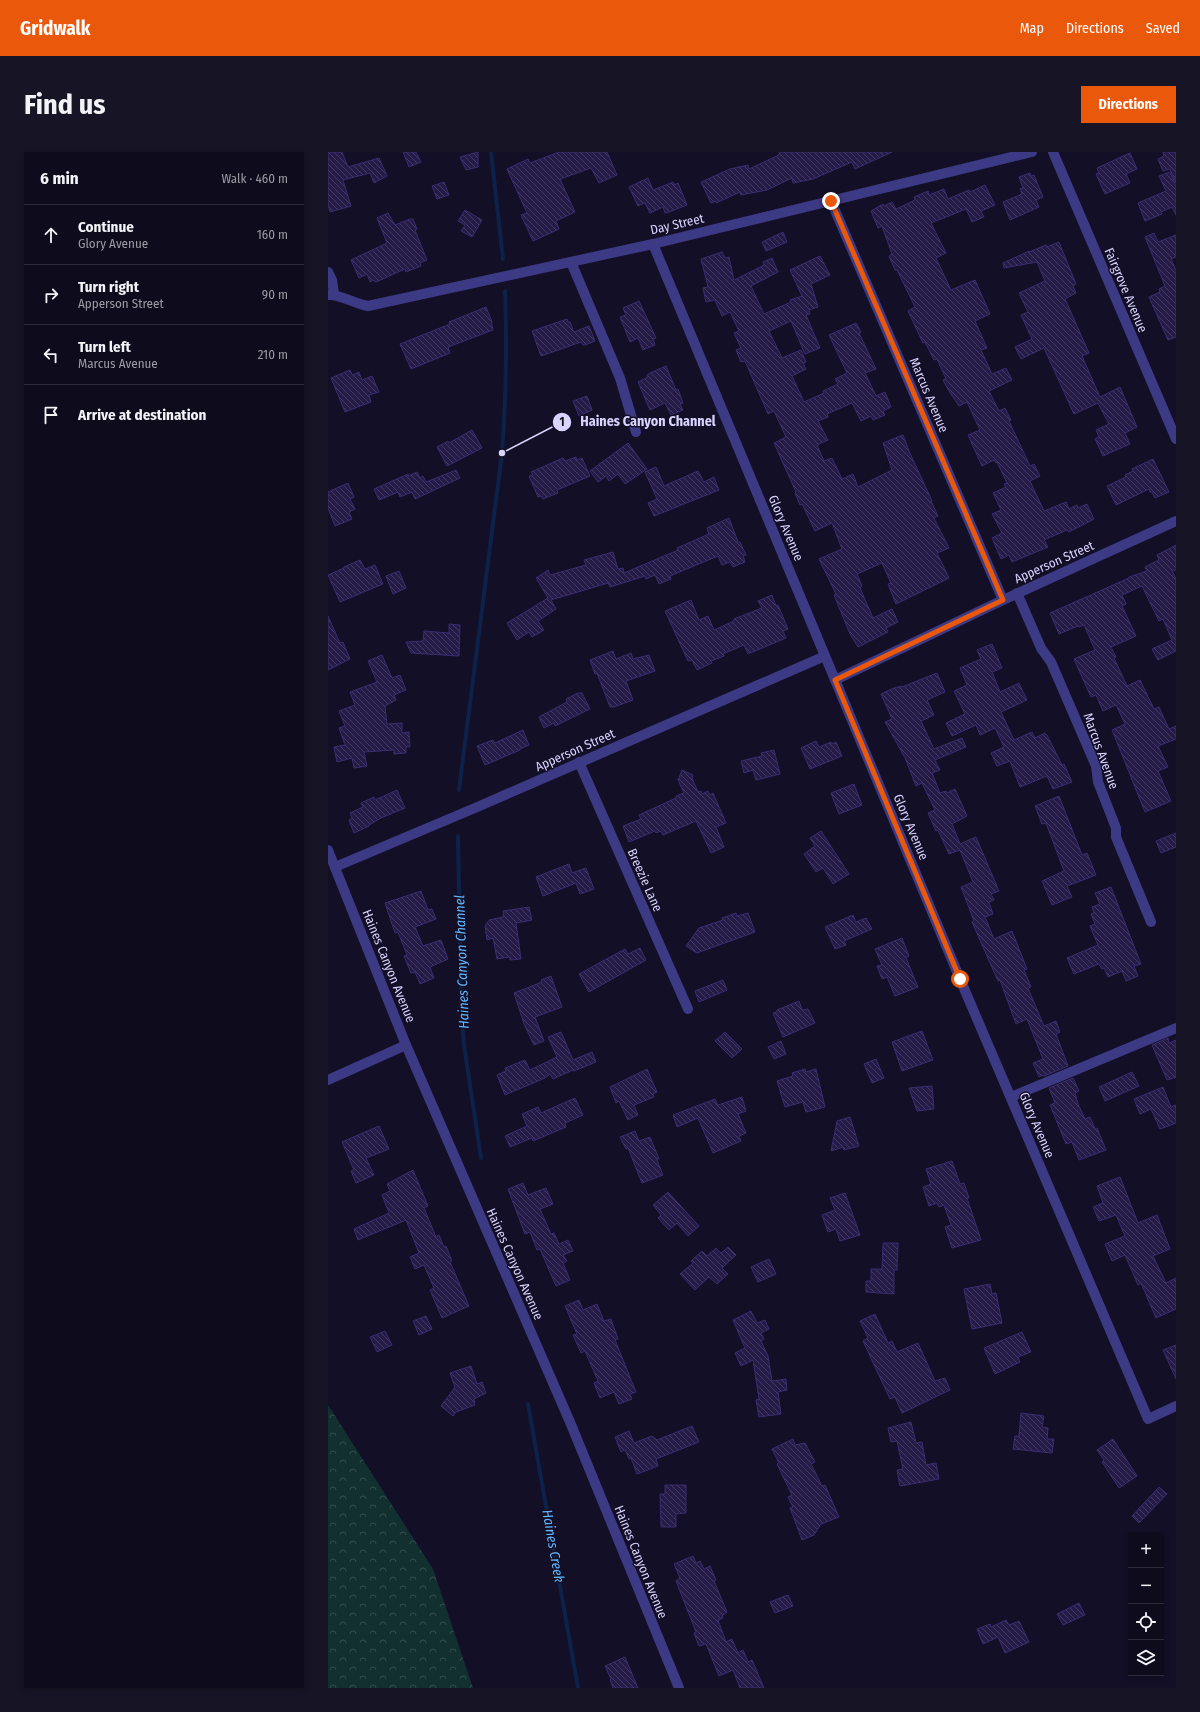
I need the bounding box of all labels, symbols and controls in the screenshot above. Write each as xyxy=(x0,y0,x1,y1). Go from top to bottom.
text: Gridwalk xyxy=(20,17,90,40)
text: Map xyxy=(1020,20,1044,37)
text: Directions xyxy=(1066,20,1124,37)
text: Saved xyxy=(1146,20,1180,37)
button: Directions xyxy=(1081,86,1176,123)
text: Find us xyxy=(24,88,106,121)
text: 6 min xyxy=(40,168,79,189)
text: Walk · 460 m xyxy=(221,171,288,186)
route end xyxy=(822,192,840,210)
street label: Day Street xyxy=(649,210,706,237)
text: Continue xyxy=(78,218,134,236)
icon: ahead xyxy=(40,224,62,246)
text: 160 m xyxy=(257,227,288,242)
text: Glory Avenue xyxy=(78,236,148,251)
street label: Fairgrove Avenue xyxy=(1101,246,1151,334)
text: Turn right xyxy=(78,278,139,296)
icon: right xyxy=(40,284,62,306)
text: 90 m xyxy=(262,287,288,302)
text: Apperson Street xyxy=(78,296,164,311)
text: Turn left xyxy=(78,338,131,356)
icon: left xyxy=(40,344,62,366)
text: 210 m xyxy=(258,347,288,362)
street label: Marcus Avenue xyxy=(907,355,951,435)
text: Marcus Avenue xyxy=(78,356,158,371)
icon: arrive xyxy=(40,404,62,426)
text: Arrive at destination xyxy=(78,406,206,424)
callout: Haines Canyon Channel xyxy=(552,409,723,435)
text: Haines Canyon Channel xyxy=(580,413,716,430)
text: 1 xyxy=(559,415,565,429)
street label: Glory Avenue xyxy=(765,493,807,563)
street label: Apperson Street xyxy=(1012,537,1097,586)
street label: Marcus Avenue xyxy=(1080,711,1122,791)
street label: Apperson Street xyxy=(533,725,618,774)
street label: Glory Avenue xyxy=(890,792,932,862)
street label: Breezie Lane xyxy=(624,846,666,914)
water label: Haines Canyon Channel xyxy=(451,894,473,1029)
street label: Haines Canyon Avenue xyxy=(359,907,419,1025)
route start xyxy=(951,970,969,988)
street label: Glory Avenue xyxy=(1016,1090,1058,1160)
street label: Haines Canyon Avenue xyxy=(484,1206,546,1322)
street label: Haines Canyon Avenue xyxy=(611,1503,671,1621)
water label: Haines Creek xyxy=(538,1508,568,1584)
map controls xyxy=(1128,1532,1164,1676)
button: + xyxy=(1128,1532,1164,1568)
button: − xyxy=(1128,1568,1164,1604)
button: locate xyxy=(1128,1604,1164,1640)
button: layers xyxy=(1128,1640,1164,1676)

